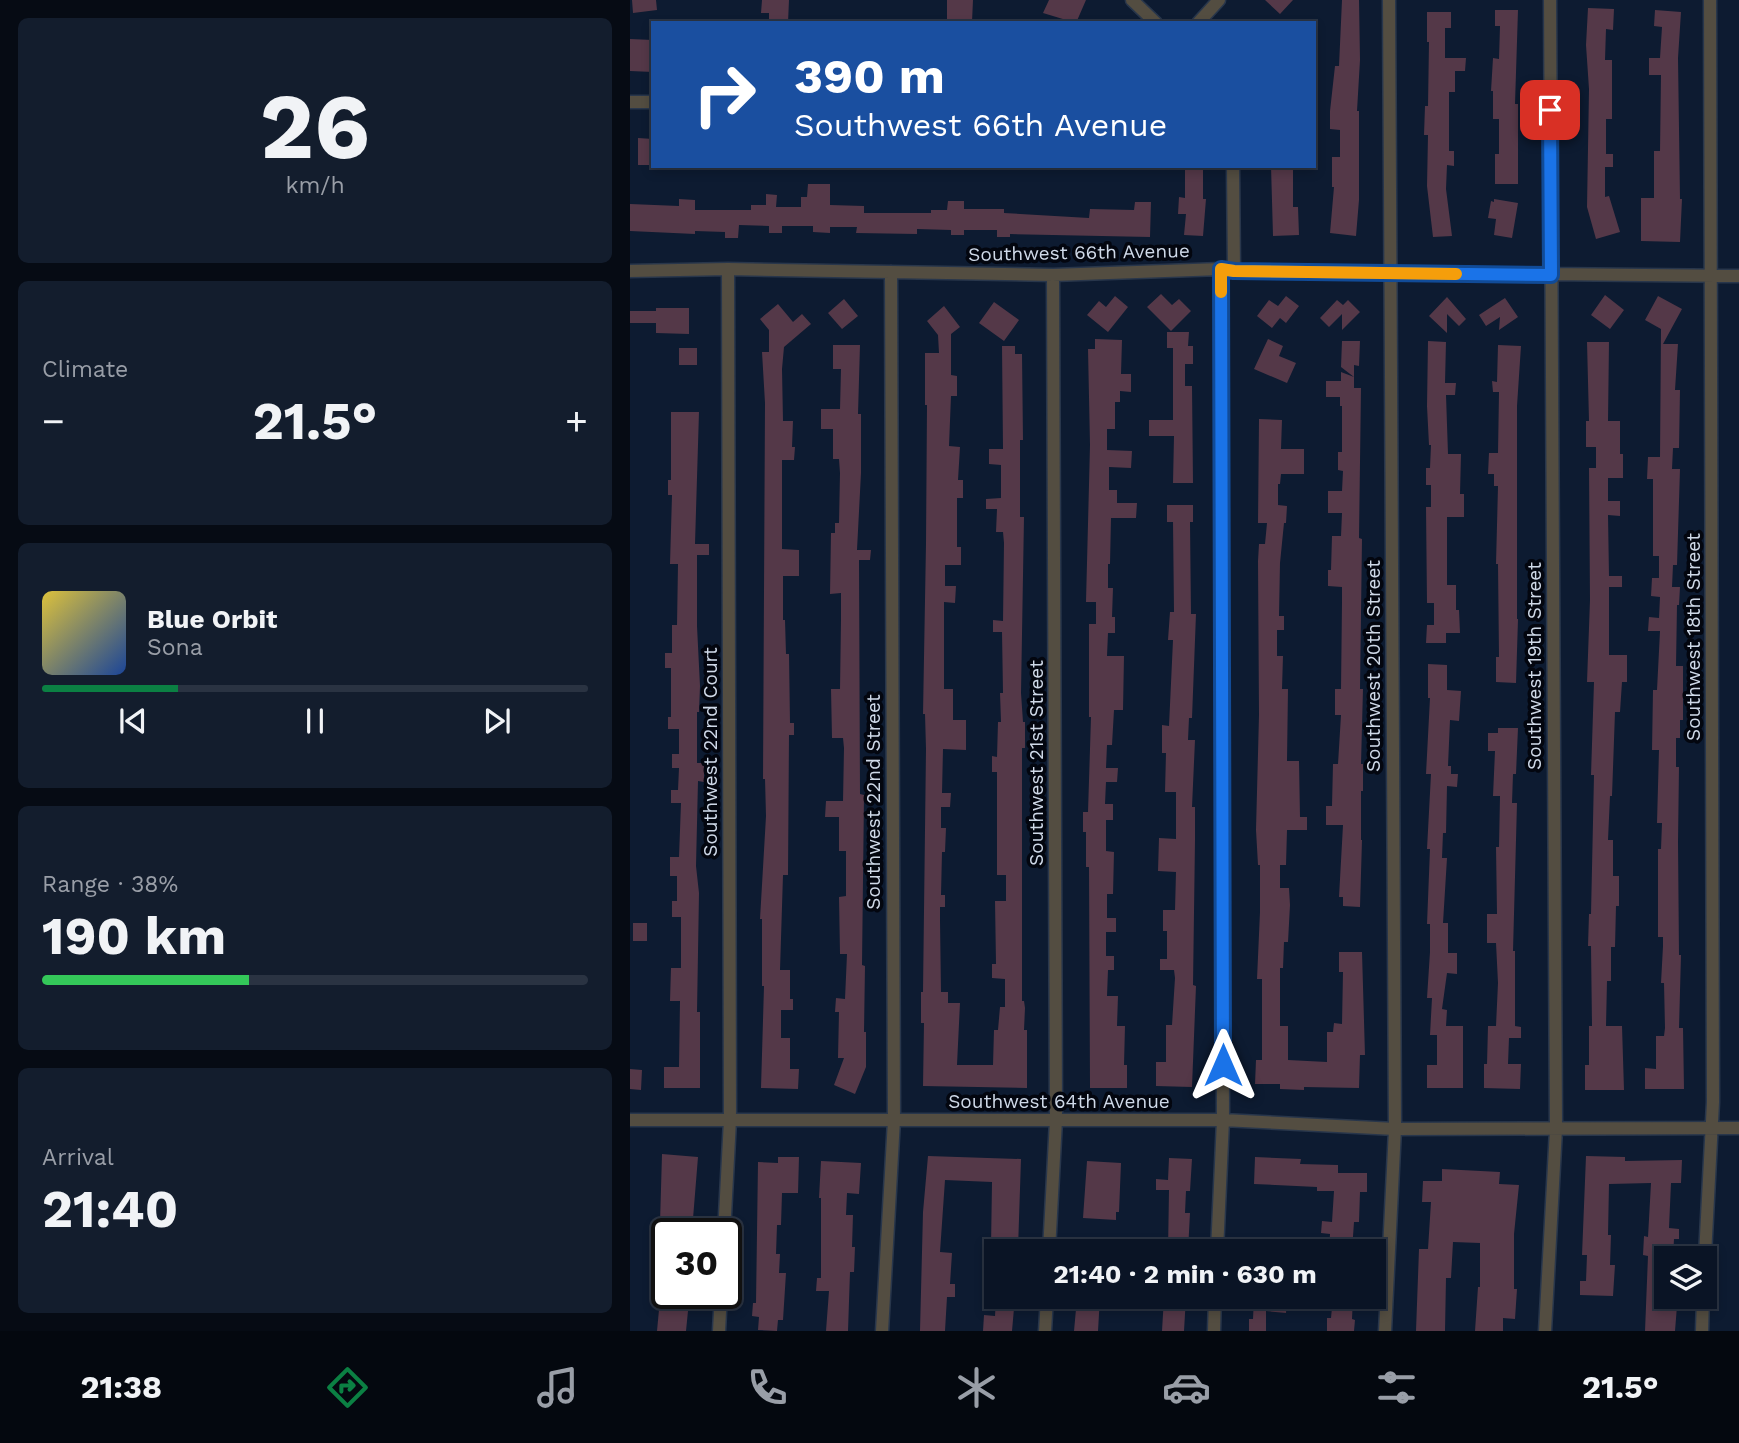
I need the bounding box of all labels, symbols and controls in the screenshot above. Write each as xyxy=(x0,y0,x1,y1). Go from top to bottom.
text: 390 m xyxy=(794,47,945,105)
icon: right xyxy=(679,49,770,140)
text: 26 xyxy=(260,73,370,180)
pin xyxy=(1520,80,1580,140)
icon: arrive xyxy=(1531,91,1569,129)
text: Southwest 66th Avenue xyxy=(794,106,1167,144)
text: km/h xyxy=(285,172,345,199)
street label: Southwest 66th Avenue xyxy=(968,239,1190,266)
text: Climate xyxy=(42,356,128,383)
text: 21.5° xyxy=(253,391,377,452)
text: − xyxy=(42,399,65,443)
text: + xyxy=(565,399,588,443)
street label: Southwest 18th Street xyxy=(1682,533,1705,741)
street label: Southwest 20th Street xyxy=(1362,560,1385,772)
street label: Southwest 19th Street xyxy=(1523,562,1546,770)
text: Blue Orbit xyxy=(147,604,277,634)
text: Sona xyxy=(147,634,203,661)
street label: Southwest 22nd Court xyxy=(699,647,722,857)
street label: Southwest 21st Street xyxy=(1025,660,1048,866)
street label: Southwest 22nd Street xyxy=(862,694,885,910)
icon: previous xyxy=(114,702,152,740)
icon: pause xyxy=(296,702,334,740)
icon: next xyxy=(478,702,516,740)
text: Range · 38% xyxy=(42,871,178,898)
text: 190 km xyxy=(42,906,226,967)
position arrow xyxy=(1186,1028,1260,1102)
street label: Southwest 64th Avenue xyxy=(948,1090,1170,1113)
text: Arrival xyxy=(42,1144,114,1171)
text: 21:40 xyxy=(42,1179,178,1240)
speed limit sign: 30 xyxy=(651,1218,742,1309)
map controls xyxy=(1654,1246,1717,1309)
button: layers xyxy=(1654,1246,1717,1309)
text: 21:40 · 2 min · 630 m xyxy=(1053,1259,1317,1289)
icon: directions xyxy=(323,1363,372,1412)
icon: music xyxy=(533,1363,582,1412)
icon: phone xyxy=(743,1363,792,1412)
icon: climate xyxy=(952,1363,1001,1412)
icon: car xyxy=(1162,1363,1211,1412)
icon: filters xyxy=(1372,1363,1421,1412)
text: 21:38 xyxy=(80,1368,162,1406)
text: 21.5° xyxy=(1582,1368,1659,1406)

